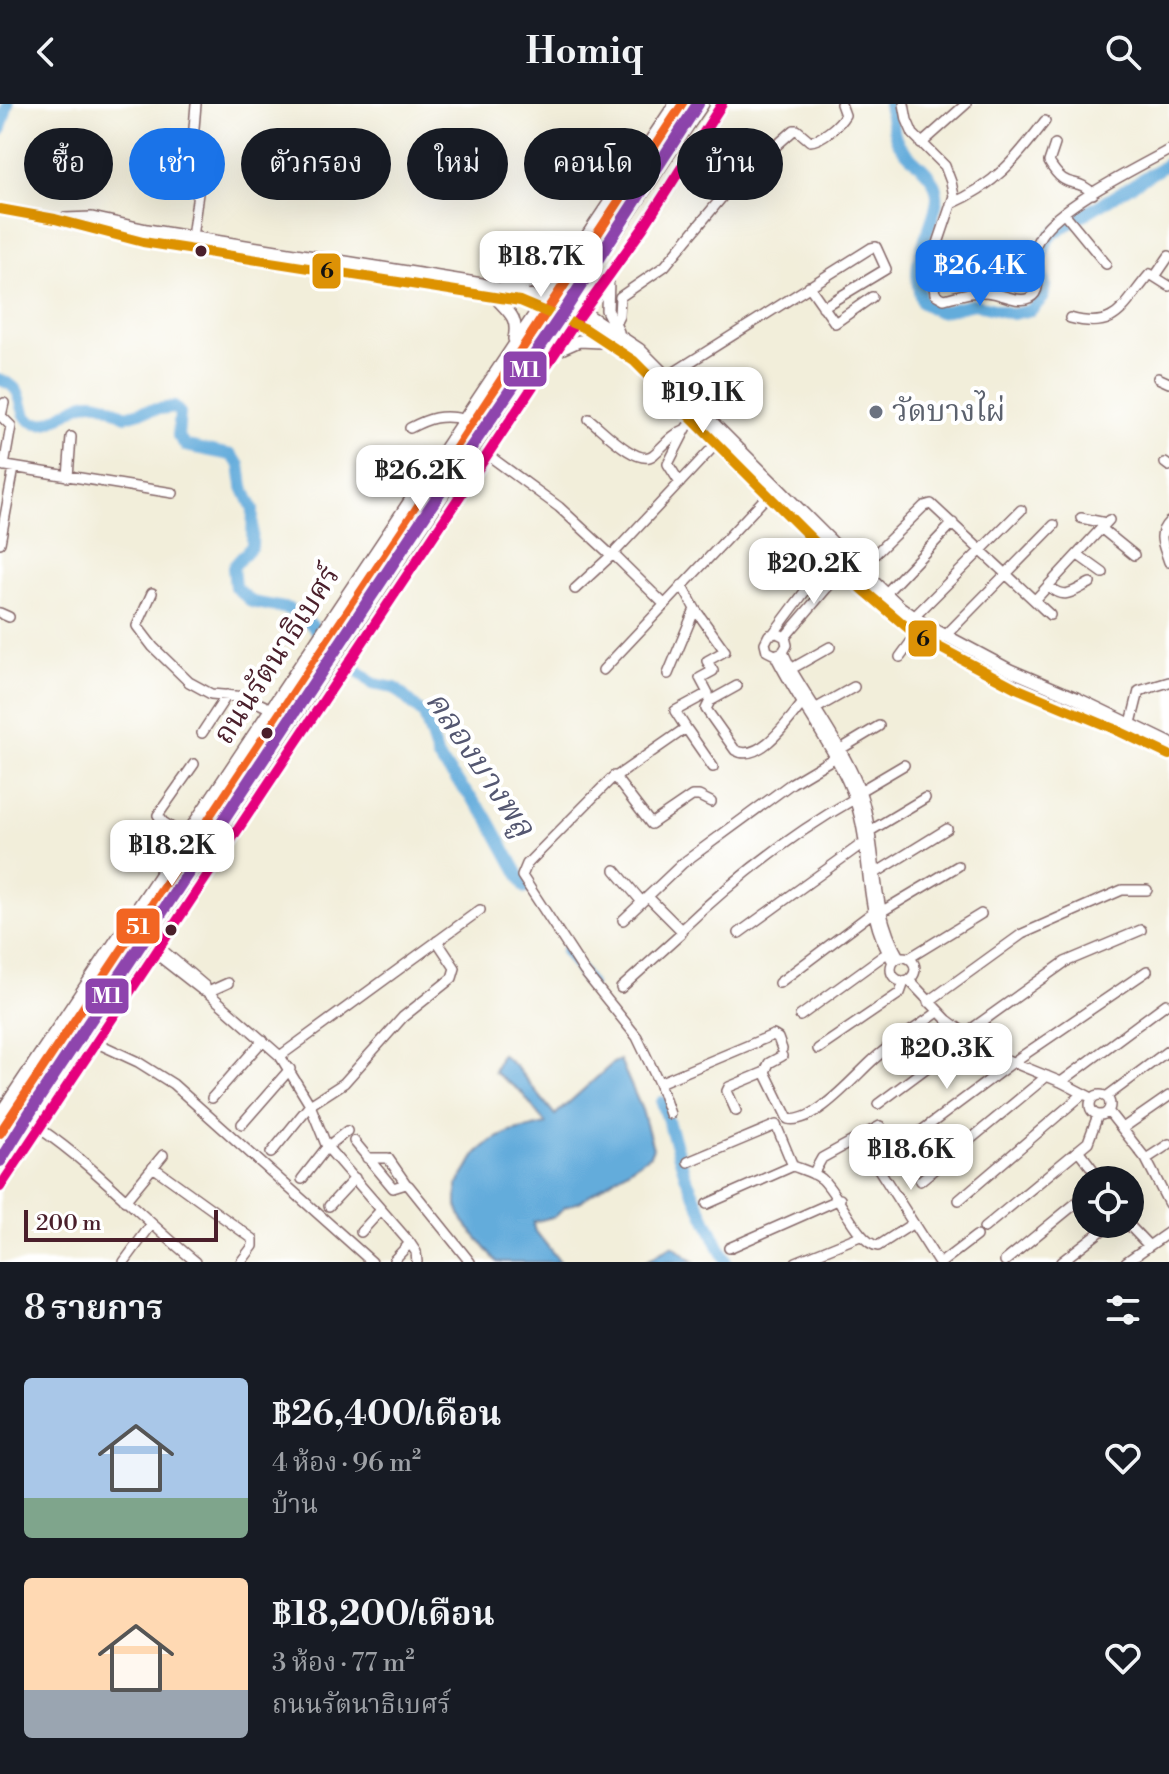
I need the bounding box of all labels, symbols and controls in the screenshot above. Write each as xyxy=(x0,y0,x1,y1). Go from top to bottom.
icon: back xyxy=(24,30,68,74)
text: Homiq xyxy=(526,30,643,75)
icon: search xyxy=(1101,30,1145,74)
chip: ซื้อ xyxy=(24,128,113,200)
chip: เช่า xyxy=(129,128,225,200)
chip: ตัวกรอง xyxy=(241,128,391,200)
chip: ใหม่ xyxy=(407,128,508,200)
chip: คอนโด xyxy=(524,128,661,200)
chip: บ้าน xyxy=(677,128,783,200)
pin: ฿18.7K xyxy=(476,231,606,299)
pin: ฿26.4K xyxy=(915,240,1045,308)
text: ฿18.7K xyxy=(498,241,584,273)
unlabelled marker xyxy=(193,243,209,259)
text: ฿26.4K xyxy=(934,250,1026,282)
line badge: 6 xyxy=(311,252,342,290)
text: 6 xyxy=(320,258,334,285)
line badge: M1 xyxy=(502,350,548,388)
text: M1 xyxy=(510,357,541,384)
pin: ฿19.1K xyxy=(638,367,768,435)
text: ฿19.1K xyxy=(661,377,745,409)
place label: วัดบางไผ่ xyxy=(892,390,1005,431)
marker: วัดบางไผ่ xyxy=(867,403,885,421)
pin: ฿26.2K xyxy=(355,445,485,513)
text: ฿26.2K xyxy=(374,455,466,487)
pin: ฿20.2K xyxy=(749,538,879,606)
text: ฿20.2K xyxy=(767,548,861,580)
street label: ถนนรัตนาธิเบศร์ xyxy=(205,558,349,752)
line badge: 6 xyxy=(907,619,938,658)
text: 6 xyxy=(916,626,930,653)
water label: คลองบางพลู xyxy=(416,683,544,846)
unlabelled marker xyxy=(259,725,275,741)
pin: ฿18.2K xyxy=(107,820,237,888)
text: ฿18.2K xyxy=(128,830,216,862)
line badge: 51 xyxy=(115,907,161,945)
text: 51 xyxy=(126,914,151,941)
unlabelled marker xyxy=(163,922,179,938)
line badge: M1 xyxy=(84,977,130,1015)
text: M1 xyxy=(92,983,123,1010)
pin: ฿20.3K xyxy=(882,1023,1012,1091)
text: ฿20.3K xyxy=(900,1033,994,1065)
pin: ฿18.6K xyxy=(846,1124,976,1192)
text: ฿18.6K xyxy=(867,1134,955,1166)
map controls xyxy=(1072,1166,1144,1238)
button: locate xyxy=(1072,1166,1144,1238)
scale bar xyxy=(24,1206,218,1242)
text: 200 m xyxy=(36,1210,102,1237)
text: 8 รายการ xyxy=(24,1288,163,1330)
icon: filters xyxy=(1101,1288,1145,1332)
text: ฿26,400/เดือน xyxy=(272,1394,501,1436)
icon: home xyxy=(88,1410,184,1506)
icon: heart xyxy=(1101,1436,1145,1480)
text: 4 ห้อง · 96 m² xyxy=(272,1447,421,1479)
text: บ้าน xyxy=(272,1489,318,1521)
text: ฿18,200/เดือน xyxy=(272,1594,494,1636)
icon: home xyxy=(88,1610,184,1706)
icon: heart xyxy=(1101,1636,1145,1680)
text: 3 ห้อง · 77 m² xyxy=(272,1647,415,1679)
text: ถนนรัตนาธิเบศร์ xyxy=(272,1689,451,1721)

